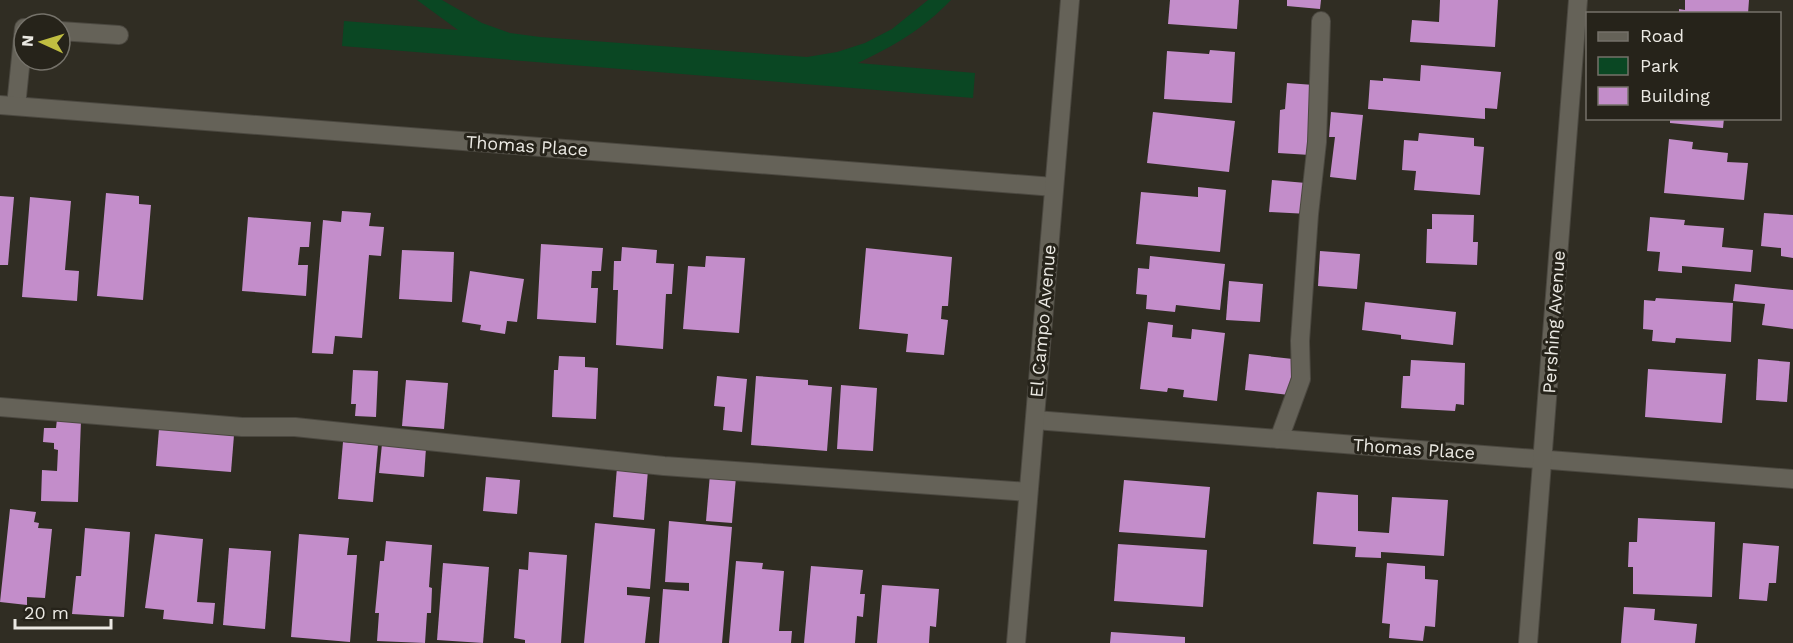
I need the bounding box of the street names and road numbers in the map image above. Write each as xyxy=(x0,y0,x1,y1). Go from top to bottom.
street label: Thomas Place xyxy=(465,131,589,160)
street label: El Campo Avenue xyxy=(1025,244,1060,398)
street label: Pershing Avenue xyxy=(1538,250,1569,394)
street label: Thomas Place xyxy=(1352,434,1476,463)

